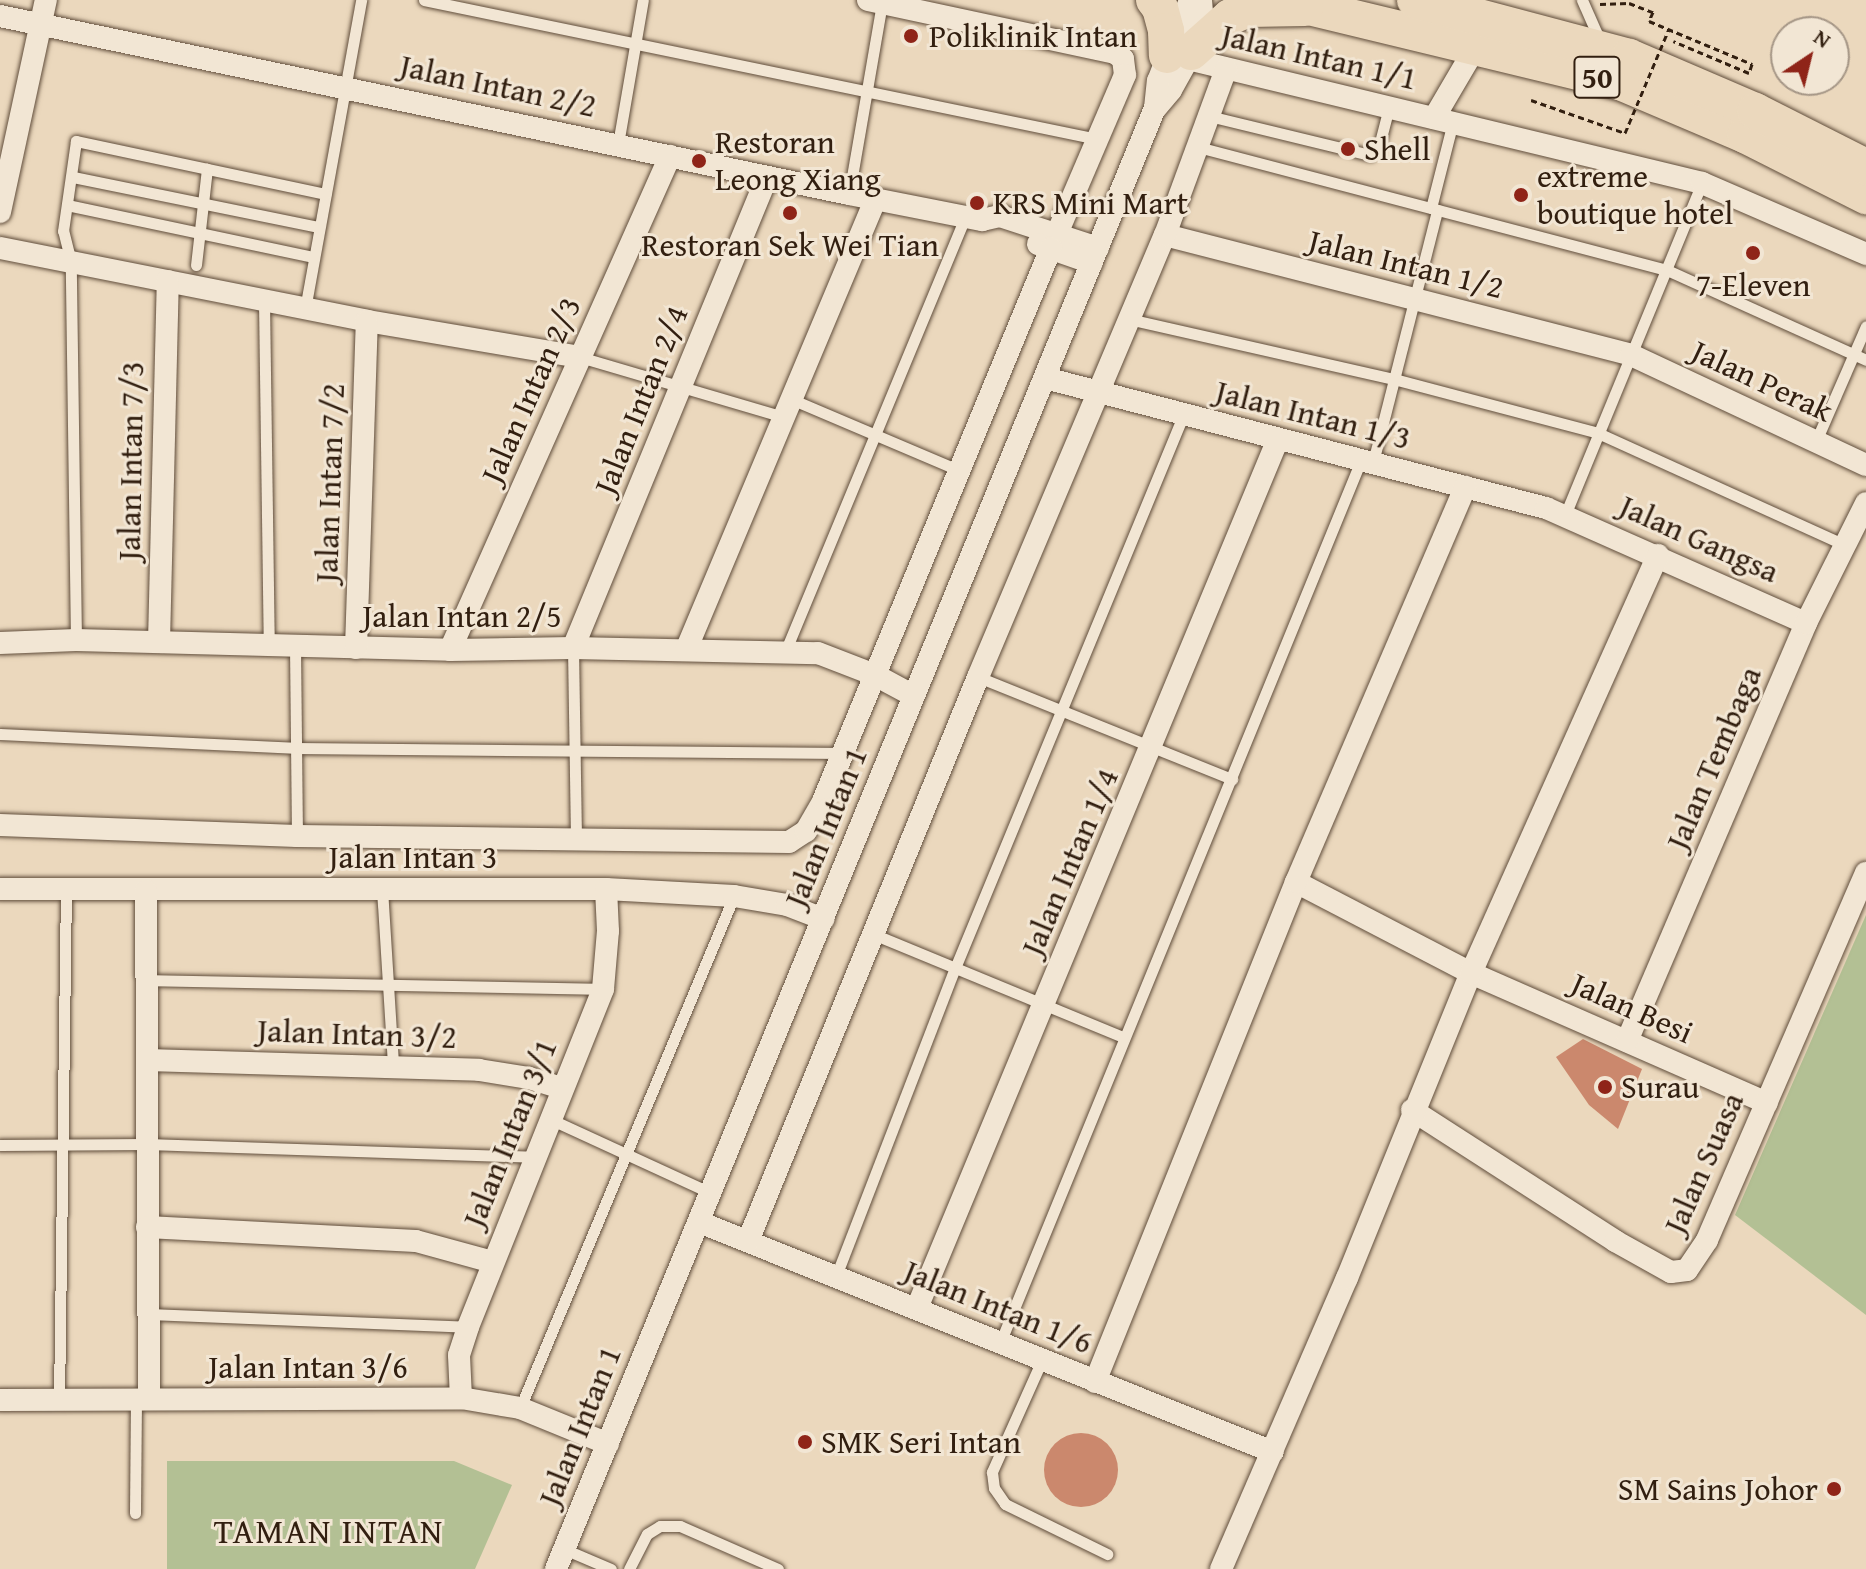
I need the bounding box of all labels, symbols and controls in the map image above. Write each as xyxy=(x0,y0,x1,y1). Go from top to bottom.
street label: Jalan Intan 1/1 xyxy=(1217,16,1421,98)
north arrow xyxy=(1770,16,1850,96)
place label: Poliklinik Intan xyxy=(929,17,1137,55)
text: N xyxy=(1807,21,1838,55)
marker: Poliklinik Intan xyxy=(900,25,922,47)
street label: Jalan Intan 2/2 xyxy=(396,46,600,126)
road number: 50 xyxy=(1573,51,1621,103)
place label: Restoran Leong Xiang xyxy=(715,124,881,199)
place label: Shell xyxy=(1364,130,1431,168)
marker: Shell xyxy=(1339,140,1357,158)
marker: Restoran Leong Xiang xyxy=(690,152,708,170)
place label: extreme boutique hotel xyxy=(1537,158,1733,233)
place label: KRS Mini Mart xyxy=(993,184,1188,222)
marker: extreme boutique hotel xyxy=(1512,186,1530,204)
marker: KRS Mini Mart xyxy=(968,194,986,212)
marker: Restoran Sek Wei Tian xyxy=(781,204,799,222)
street label: Jalan Intan 1/2 xyxy=(1305,221,1507,307)
place label: Restoran Sek Wei Tian xyxy=(641,226,939,264)
marker: 7-Eleven xyxy=(1744,244,1762,262)
place label: 7-Eleven xyxy=(1696,266,1810,304)
street label: Jalan Intan 2/3 xyxy=(473,291,589,489)
street label: Jalan Intan 2/4 xyxy=(586,300,696,500)
street label: Jalan Perak xyxy=(1686,332,1838,430)
street label: Jalan Intan 7/3 xyxy=(110,361,152,561)
street label: Jalan Intan 1/3 xyxy=(1212,372,1414,458)
street label: Jalan Intan 7/2 xyxy=(307,383,353,583)
street label: Jalan Gangsa xyxy=(1614,487,1784,591)
street label: Jalan Intan 2/5 xyxy=(362,597,562,635)
street label: Jalan Tembaga xyxy=(1658,661,1770,855)
street label: Jalan Intan 1 xyxy=(777,741,875,913)
street label: Jalan Intan 1/4 xyxy=(1013,763,1127,961)
street label: Jalan Intan 3 xyxy=(329,838,497,876)
street label: Jalan Besi xyxy=(1565,964,1699,1052)
street label: Jalan Intan 3/2 xyxy=(257,1011,457,1057)
street label: Jalan Intan 3/1 xyxy=(455,1033,565,1233)
place label: Surau xyxy=(1621,1068,1699,1106)
marker: Surau xyxy=(1596,1078,1614,1096)
street label: Jalan Suasa xyxy=(1656,1087,1752,1239)
street label: Jalan Intan 1/6 xyxy=(898,1252,1098,1362)
street label: Jalan Intan 1 xyxy=(531,1340,629,1512)
street label: Jalan Intan 3/6 xyxy=(208,1348,408,1386)
place label: SMK Seri Intan xyxy=(821,1423,1021,1461)
marker: SMK Seri Intan xyxy=(796,1433,814,1451)
place label: SM Sains Johor xyxy=(1618,1470,1818,1508)
marker: SM Sains Johor xyxy=(1825,1480,1843,1498)
district label: TAMAN INTAN xyxy=(214,1511,444,1551)

